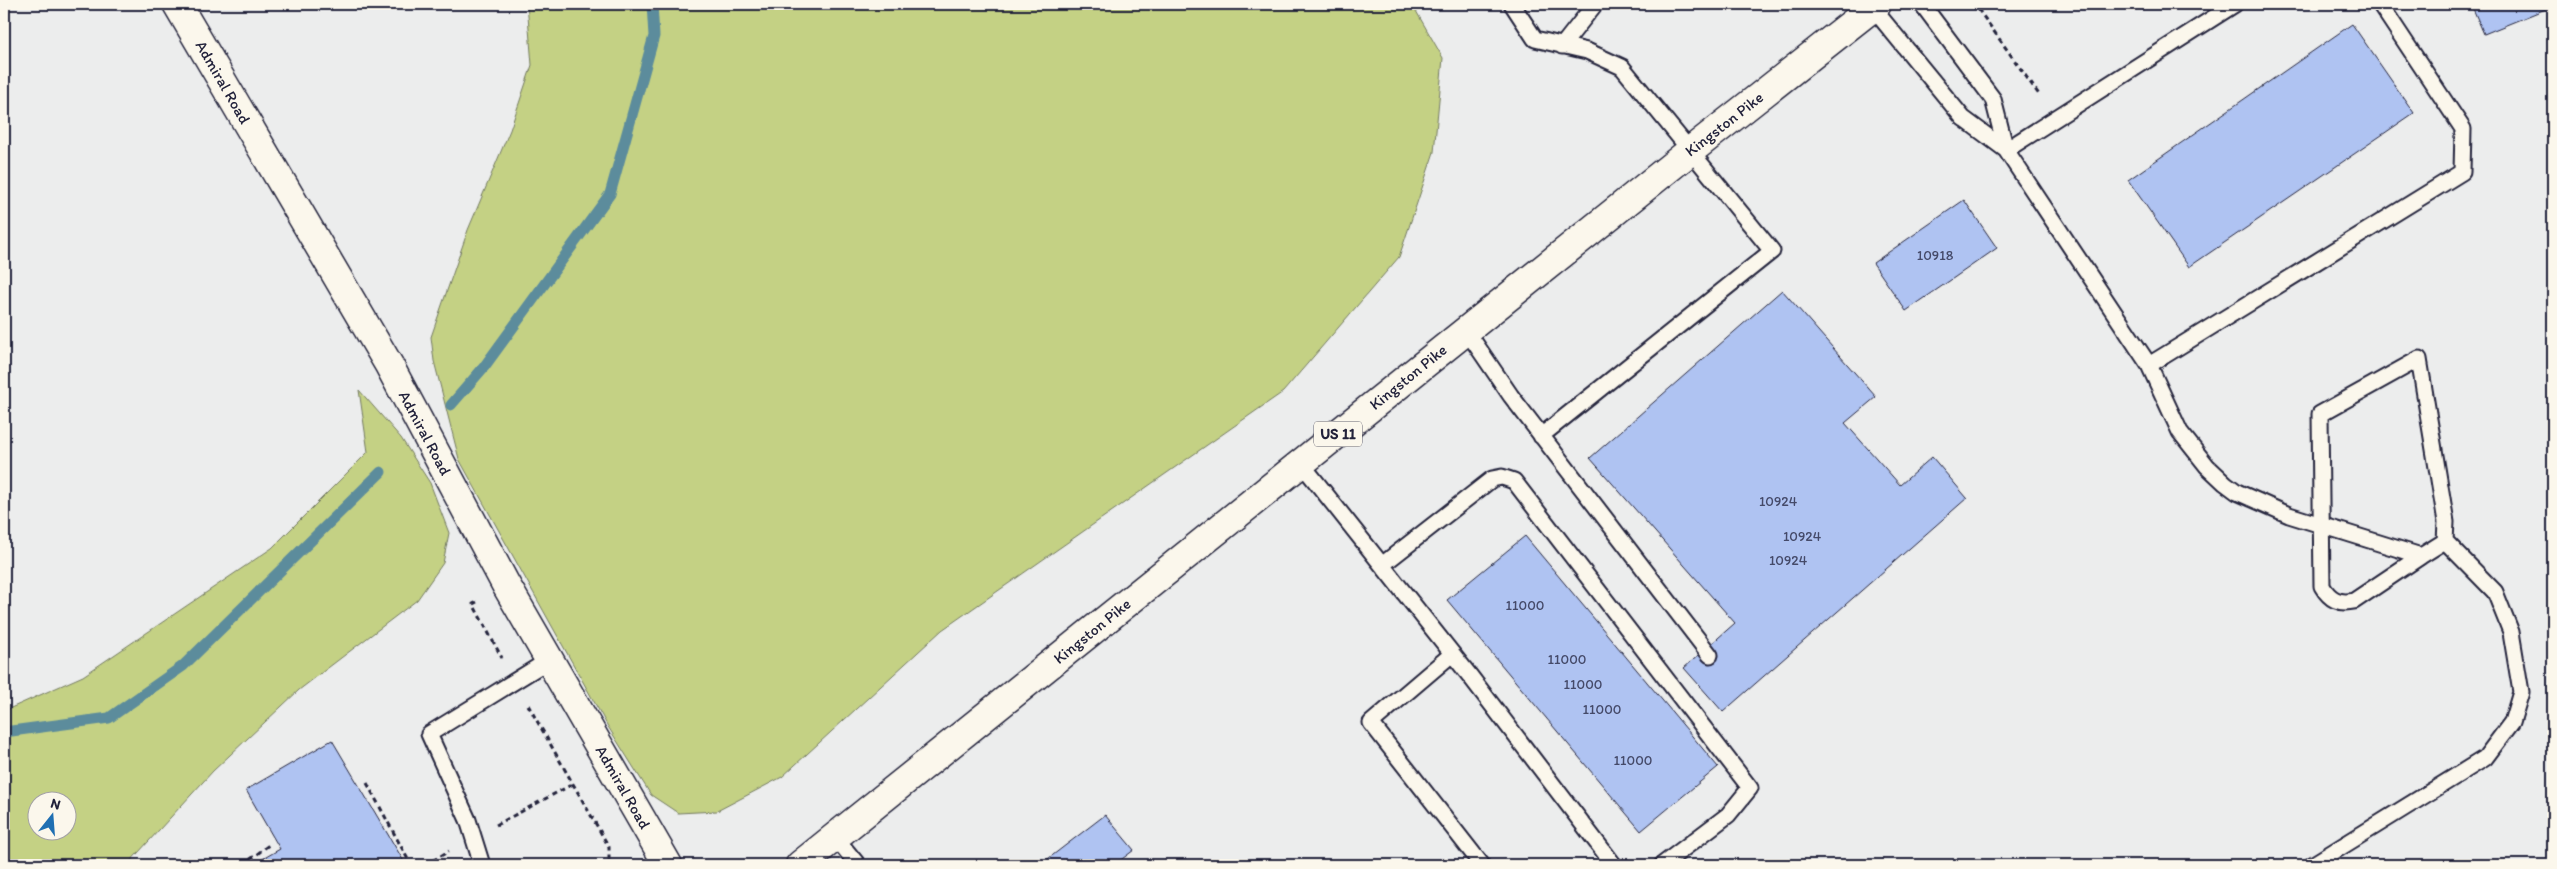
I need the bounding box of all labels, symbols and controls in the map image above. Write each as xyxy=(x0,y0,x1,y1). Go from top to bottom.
street label: Admiral Road xyxy=(191,37,255,127)
street label: Kingston Pike xyxy=(1681,88,1767,160)
house number: 10918 xyxy=(1917,247,1954,264)
street label: Kingston Pike xyxy=(1365,340,1451,414)
street label: Admiral Road xyxy=(395,387,455,479)
road number: US 11 xyxy=(1314,422,1362,446)
house number: 10924 xyxy=(1759,493,1798,510)
house number: 10924 xyxy=(1783,528,1822,545)
house number: 10924 xyxy=(1769,552,1808,569)
street label: Kingston Pike xyxy=(1049,594,1135,668)
house number: 11000 xyxy=(1506,597,1544,614)
house number: 11000 xyxy=(1548,651,1586,668)
house number: 11000 xyxy=(1564,676,1602,693)
house number: 11000 xyxy=(1583,701,1621,718)
street label: Admiral Road xyxy=(591,742,655,832)
house number: 11000 xyxy=(1614,752,1652,769)
north arrow xyxy=(28,792,78,842)
text: N xyxy=(49,795,63,814)

